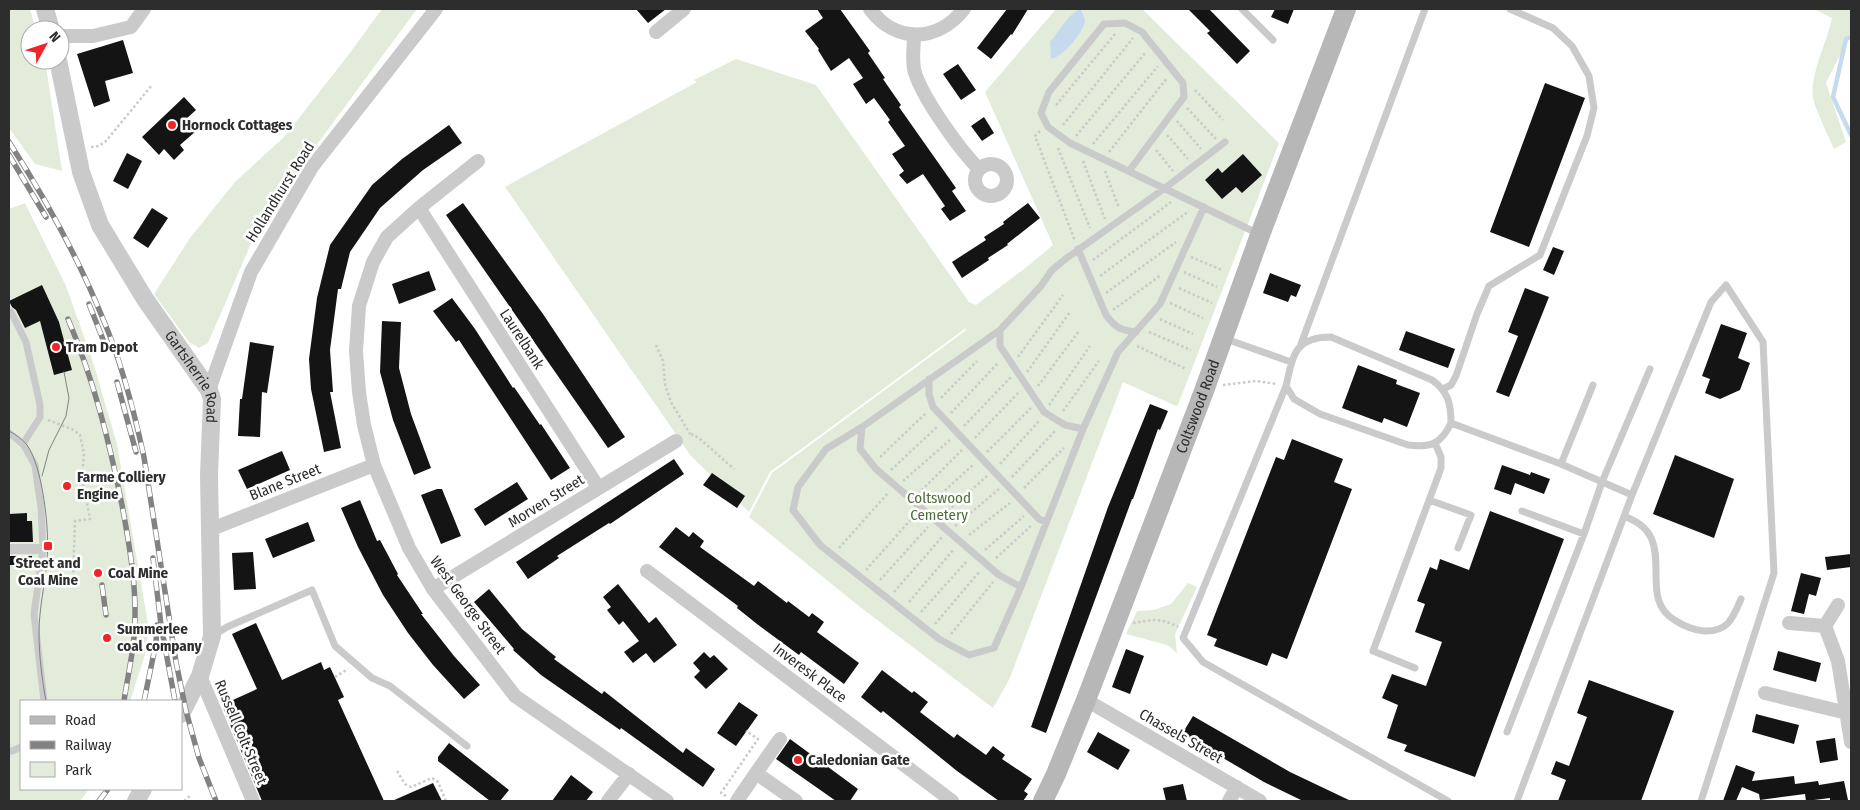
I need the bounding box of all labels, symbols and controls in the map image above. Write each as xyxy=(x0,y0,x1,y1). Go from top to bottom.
north arrow xyxy=(20,20,70,70)
text: N xyxy=(45,28,64,46)
place label: Hornock Cottages xyxy=(182,116,293,134)
marker: Hornock Cottages xyxy=(166,119,178,131)
street label: Hollandhurst Road xyxy=(242,139,318,245)
street label: Laurelbank xyxy=(496,306,548,372)
street label: Gartsherrie Road xyxy=(161,327,221,423)
place label: Tram Depot xyxy=(66,338,139,356)
marker: Tram Depot xyxy=(50,341,62,353)
street label: Coltswood Road xyxy=(1172,357,1224,456)
street label: Blane Street xyxy=(247,460,323,504)
place label: Farme Colliery Engine xyxy=(77,468,167,503)
street label: Morven Street xyxy=(505,470,587,531)
marker: Farme Colliery Engine xyxy=(61,480,73,492)
park label: Coltswood Cemetery xyxy=(907,489,971,524)
marker: Street and Coal Mine xyxy=(42,540,54,552)
street label: West George Street xyxy=(426,552,510,658)
place label: Street and Coal Mine xyxy=(15,554,81,589)
place label: Coal Mine xyxy=(108,564,169,582)
marker: Coal Mine xyxy=(92,567,104,579)
place label: Summerlee coal company xyxy=(117,620,203,655)
marker: Summerlee coal company xyxy=(101,632,113,644)
street label: Inveresk Place xyxy=(770,640,850,706)
street label: Russell Colt Street xyxy=(211,677,271,787)
legend xyxy=(20,700,182,790)
street label: Chassels Street xyxy=(1136,705,1226,767)
text: Road xyxy=(65,711,96,729)
text: Railway xyxy=(65,736,112,754)
place label: Caledonian Gate xyxy=(808,751,910,769)
marker: Caledonian Gate xyxy=(792,754,804,766)
text: Park xyxy=(65,761,92,779)

